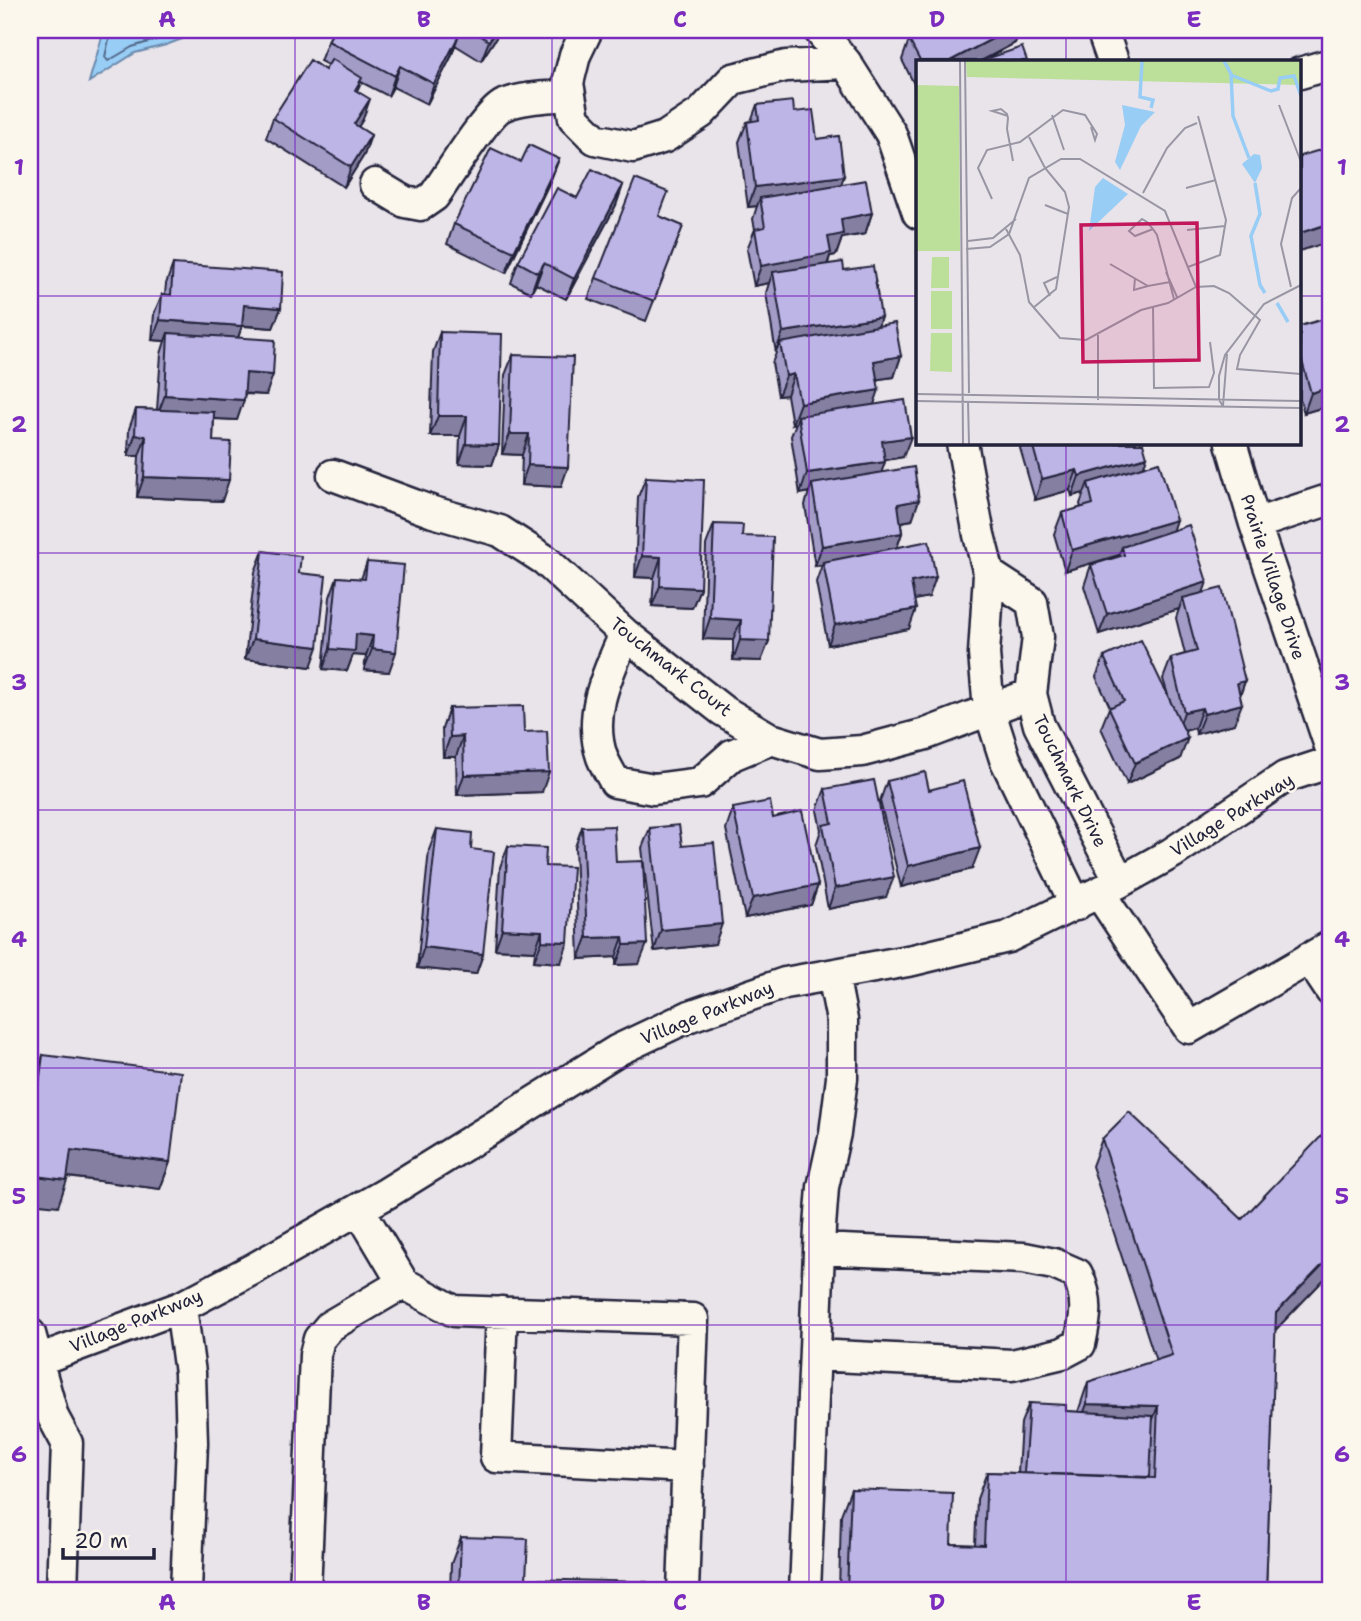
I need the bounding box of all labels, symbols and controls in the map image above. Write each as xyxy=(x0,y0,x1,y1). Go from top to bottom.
text: A xyxy=(158,4,176,34)
text: B xyxy=(417,4,431,34)
text: C xyxy=(673,4,687,34)
text: D xyxy=(929,4,945,34)
text: E xyxy=(1186,4,1202,34)
inset map xyxy=(916,60,1302,444)
text: 1 xyxy=(14,152,24,182)
text: 1 xyxy=(1337,152,1347,182)
text: 2 xyxy=(11,409,27,439)
text: 2 xyxy=(1334,409,1350,439)
street label: Prairie Village Drive xyxy=(1235,491,1311,663)
street label: Touchmark Court xyxy=(605,612,737,722)
text: 3 xyxy=(11,667,27,697)
text: 3 xyxy=(1334,667,1350,697)
street label: Touchmark Drive xyxy=(1027,711,1113,851)
street label: Village Parkway xyxy=(1166,767,1298,863)
text: 4 xyxy=(11,924,27,954)
text: 4 xyxy=(1334,924,1350,954)
street label: Village Parkway xyxy=(637,975,777,1051)
text: 5 xyxy=(12,1181,26,1211)
text: 5 xyxy=(1335,1181,1349,1211)
street label: Village Parkway xyxy=(66,1283,206,1359)
text: 6 xyxy=(11,1439,27,1469)
text: 6 xyxy=(1334,1439,1350,1469)
scale bar xyxy=(63,1516,154,1560)
text: 20 m xyxy=(74,1527,128,1555)
text: A xyxy=(158,1587,176,1617)
text: B xyxy=(417,1587,431,1617)
text: C xyxy=(673,1587,687,1617)
text: D xyxy=(929,1587,945,1617)
text: E xyxy=(1186,1587,1202,1617)

